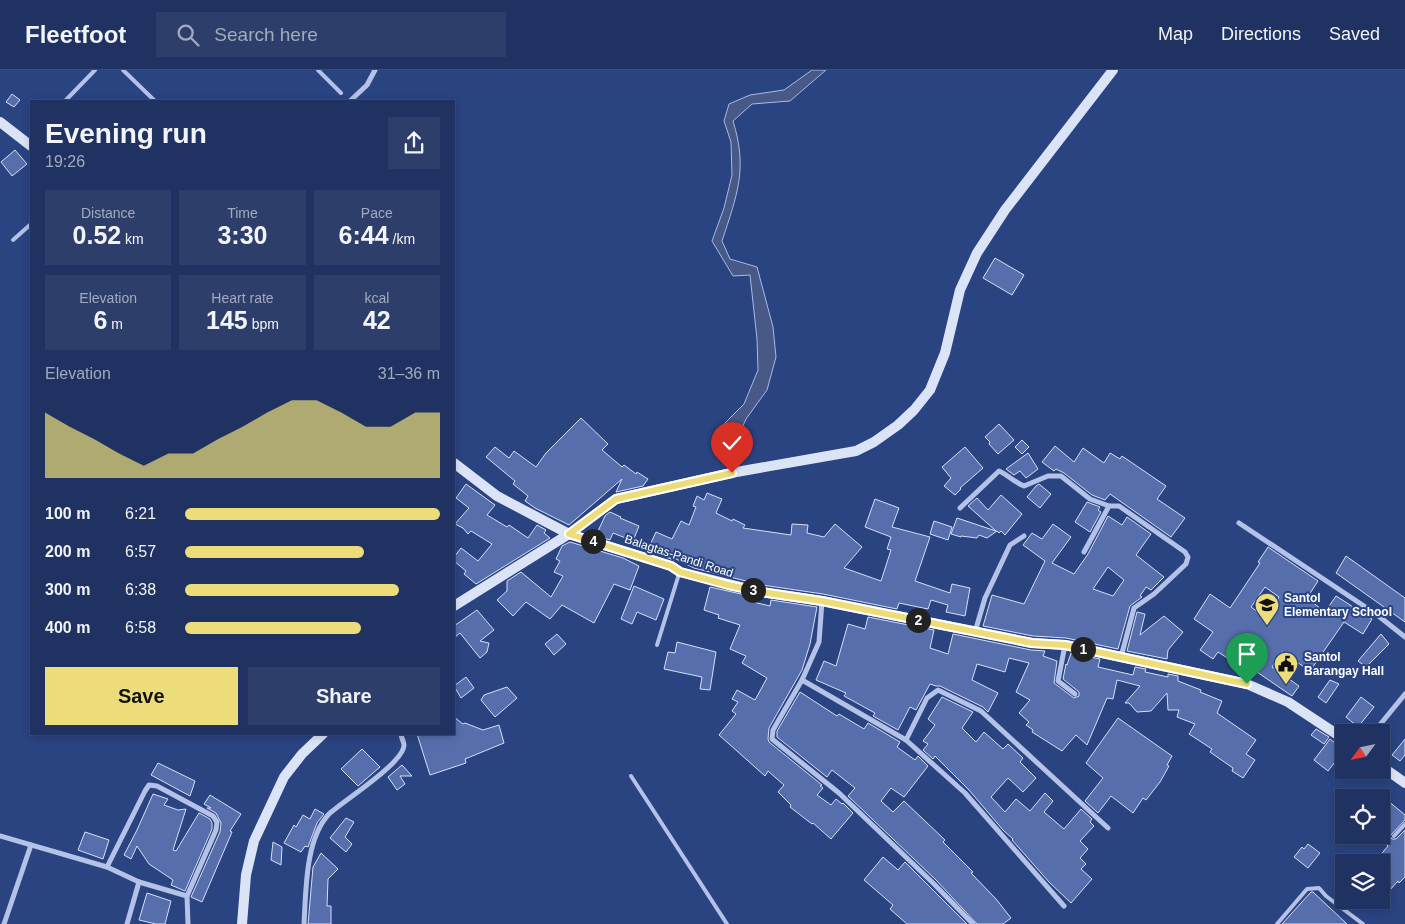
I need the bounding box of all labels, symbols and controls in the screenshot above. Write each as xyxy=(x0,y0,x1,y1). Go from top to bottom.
search box xyxy=(156,12,506,57)
text: Fleetfoot xyxy=(25,21,126,48)
icon: search xyxy=(174,21,202,49)
text: Search here xyxy=(214,24,318,45)
text: Map xyxy=(1158,24,1193,44)
text: Directions xyxy=(1221,24,1301,44)
text: Saved xyxy=(1329,24,1380,44)
button: share xyxy=(388,117,440,169)
text: Evening run xyxy=(45,118,207,149)
text: 19:26 xyxy=(45,153,85,170)
text: Distance xyxy=(81,205,135,221)
text: Time xyxy=(227,205,258,221)
text: Pace xyxy=(361,205,393,221)
text: 0.52 xyxy=(73,221,121,249)
text: 3:30 xyxy=(217,221,268,249)
text: 6:44 xyxy=(339,221,389,249)
text: km xyxy=(121,231,144,247)
text: /km xyxy=(389,231,415,247)
text: Elevation xyxy=(79,290,137,306)
text: Heart rate xyxy=(211,290,274,306)
text: kcal xyxy=(364,290,389,306)
text: 6 xyxy=(93,306,107,334)
text: 145 xyxy=(206,306,248,334)
text: 42 xyxy=(363,306,391,334)
text: m xyxy=(107,316,123,332)
text: bpm xyxy=(248,316,279,332)
text: Elevation xyxy=(45,365,111,382)
text: 31–36 m xyxy=(378,365,440,382)
pin xyxy=(711,422,753,473)
icon: check xyxy=(718,429,746,457)
text: 100 m xyxy=(45,505,90,522)
text: 6:21 xyxy=(125,505,156,522)
pin: 4 xyxy=(580,528,606,554)
street label: Balagtas-Pandi Road xyxy=(623,532,735,580)
text: 4 xyxy=(590,533,597,549)
text: 200 m xyxy=(45,543,90,560)
text: 6:57 xyxy=(125,543,156,560)
pin: 3 xyxy=(740,578,766,602)
text: 300 m xyxy=(45,581,90,598)
text: 6:38 xyxy=(125,581,156,598)
text: 3 xyxy=(750,582,757,598)
place label: Santol Elementary School xyxy=(1284,591,1392,619)
school or university icon: Santol Elementary School xyxy=(1254,592,1280,626)
pin: 2 xyxy=(906,608,930,632)
text: 2 xyxy=(915,612,922,628)
text: 400 m xyxy=(45,619,90,636)
text: 6:58 xyxy=(125,619,156,636)
pin xyxy=(1226,633,1268,684)
pin: 1 xyxy=(1070,636,1096,662)
icon: arrive xyxy=(1233,640,1261,668)
text: 1 xyxy=(1080,641,1087,657)
place label: Santol Barangay Hall xyxy=(1304,650,1384,678)
public building icon: Santol Barangay Hall xyxy=(1273,651,1299,685)
button: Save xyxy=(45,667,238,725)
button: Share xyxy=(248,667,440,725)
north arrow xyxy=(1335,724,1390,779)
map controls xyxy=(1335,724,1390,909)
button: locate xyxy=(1335,789,1390,844)
button: layers xyxy=(1335,854,1390,909)

